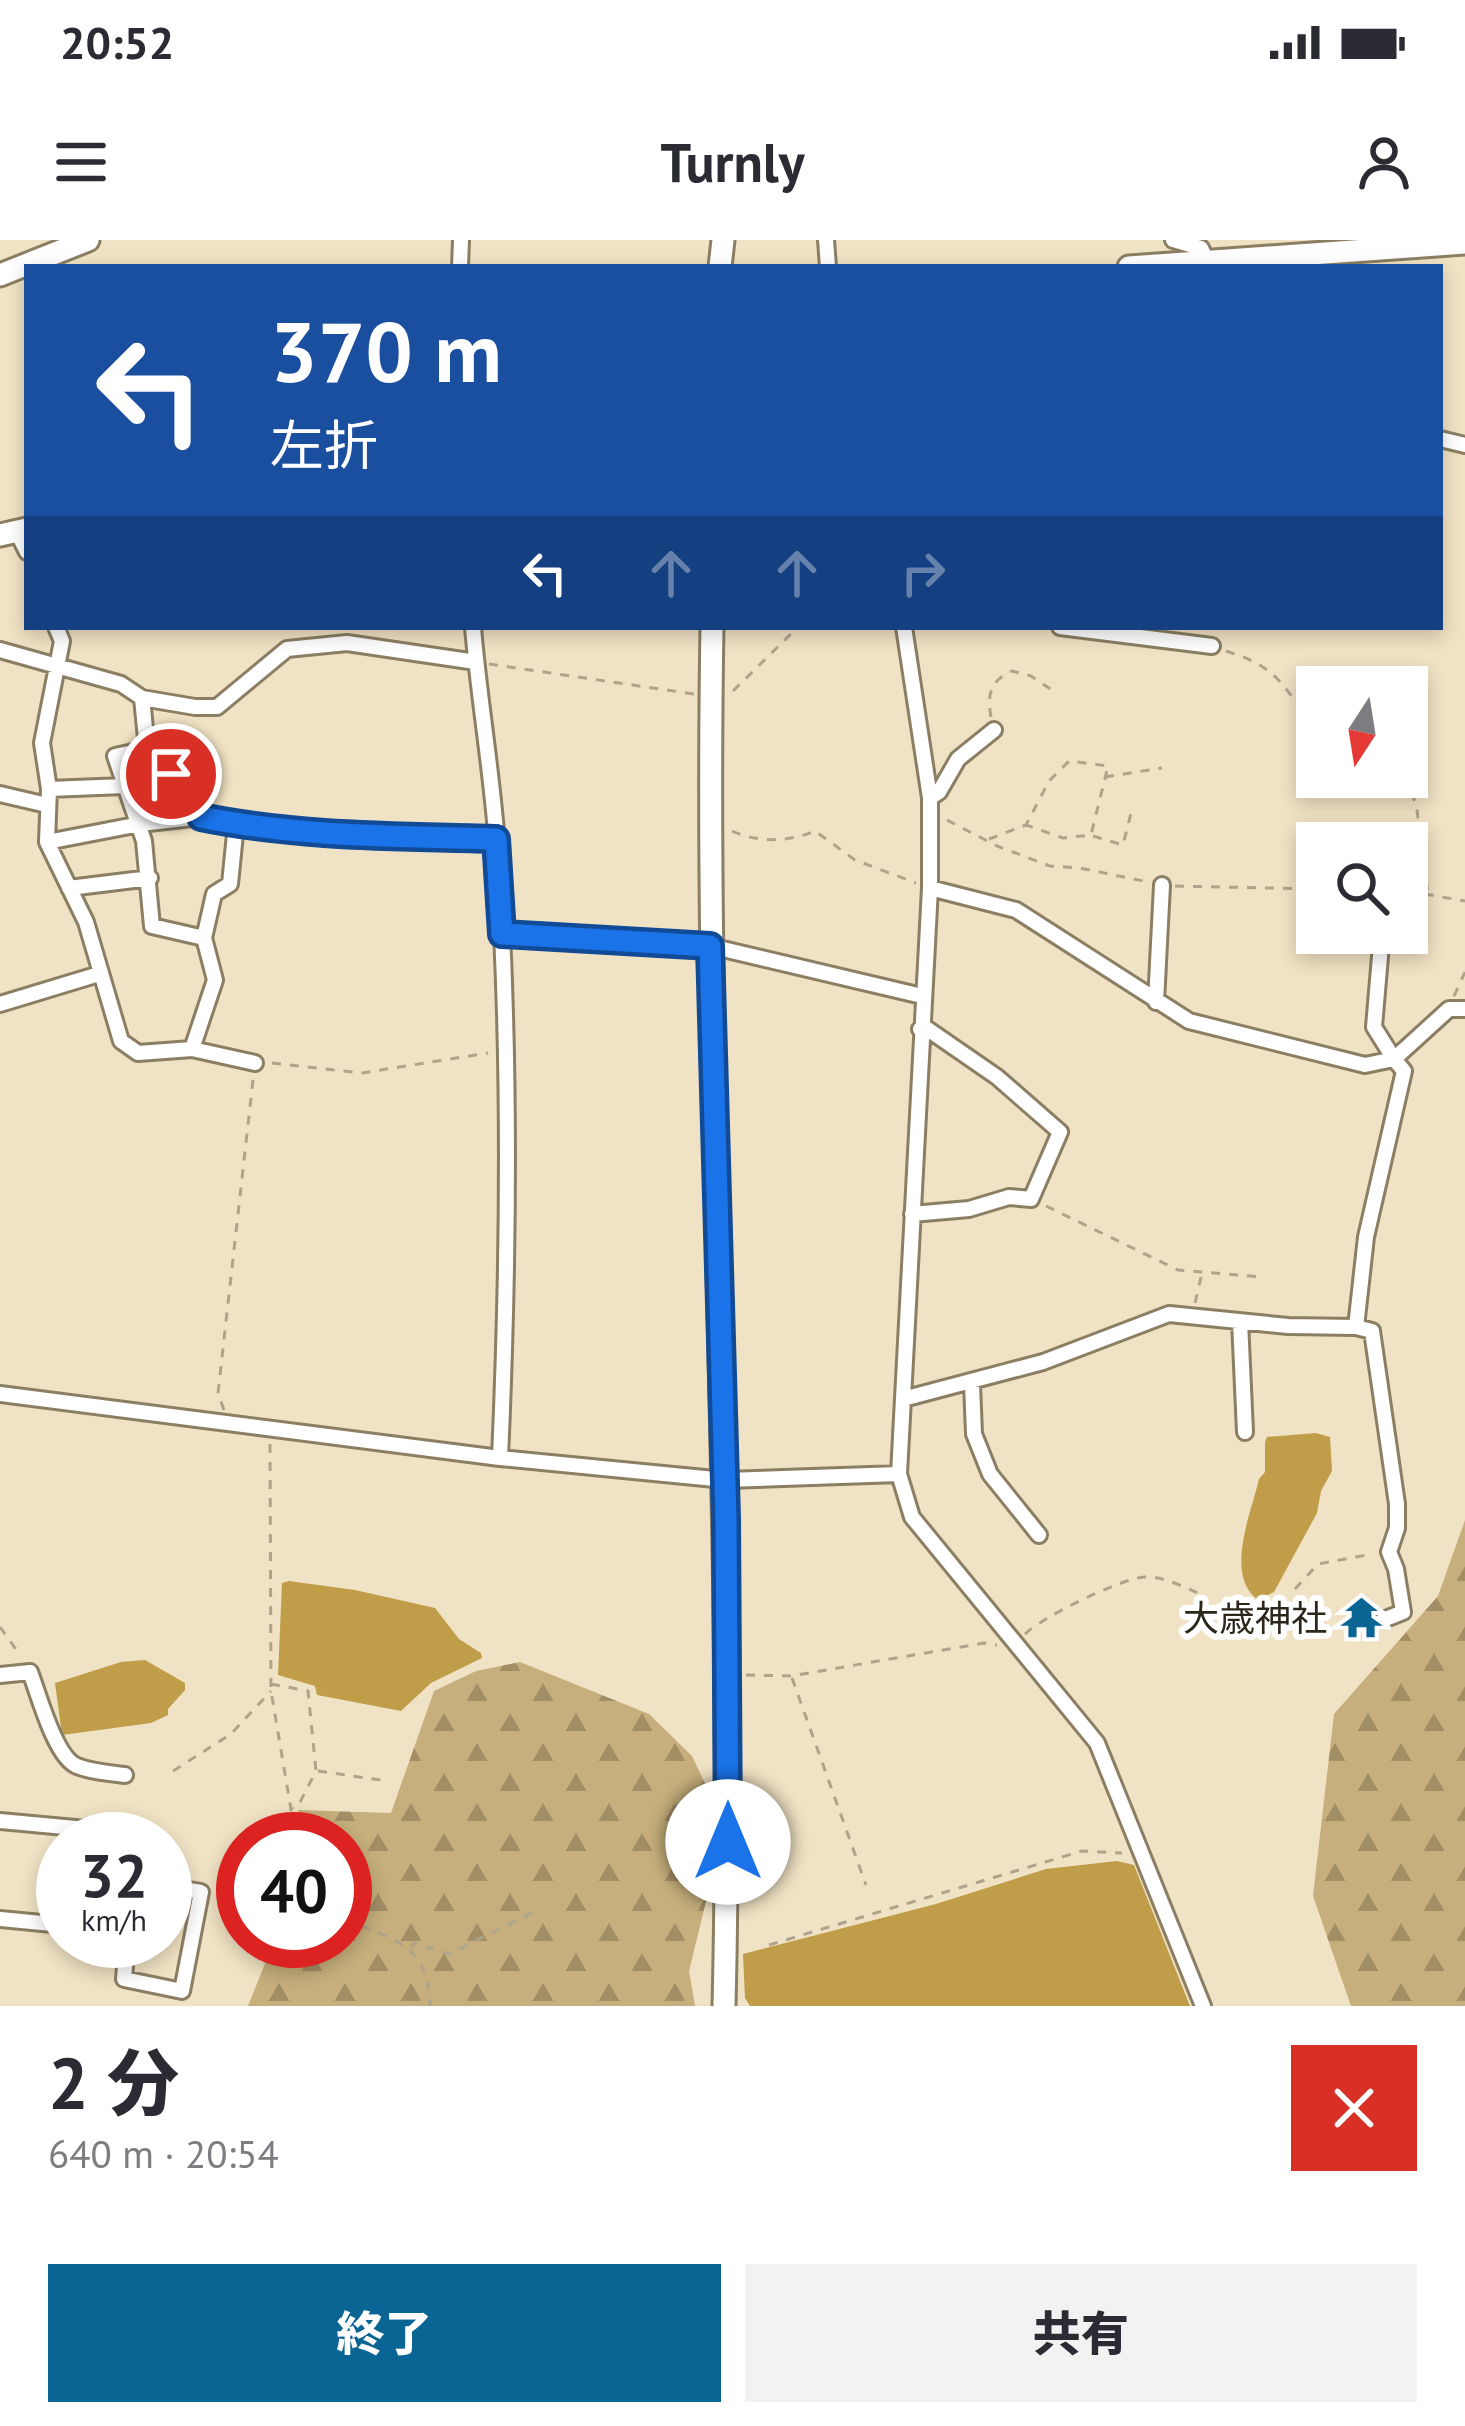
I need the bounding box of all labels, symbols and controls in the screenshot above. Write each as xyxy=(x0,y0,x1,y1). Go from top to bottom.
text: 20:52 xyxy=(60,13,174,71)
text: Turnly xyxy=(660,127,805,197)
icon: menu xyxy=(48,129,114,195)
icon: person xyxy=(1351,129,1417,195)
text: 370 m xyxy=(270,296,502,405)
icon: left xyxy=(72,312,228,468)
text: 左折 xyxy=(270,410,378,480)
icon: left xyxy=(512,540,578,606)
icon: ahead xyxy=(638,540,704,606)
icon: ahead xyxy=(764,540,830,606)
icon: right xyxy=(890,540,956,606)
north arrow xyxy=(1296,666,1428,798)
map controls xyxy=(1296,666,1428,954)
pin xyxy=(120,723,222,825)
icon: arrive xyxy=(138,741,204,807)
button: search xyxy=(1296,822,1428,954)
place label: 大歳神社 xyxy=(1183,1594,1327,1641)
temple icon: 大歳神社 xyxy=(1338,1594,1384,1640)
position arrow xyxy=(665,1779,791,1905)
speed limit sign: 40 xyxy=(216,1812,372,1968)
text: 32 xyxy=(80,1836,148,1914)
text: km/h xyxy=(81,1900,147,1939)
text: 2 分 xyxy=(48,2036,179,2129)
button: close xyxy=(1291,2045,1417,2171)
text: 640 m · 20:54 xyxy=(48,2128,279,2179)
button: 終了 xyxy=(48,2264,721,2402)
button: 共有 xyxy=(745,2264,1417,2402)

